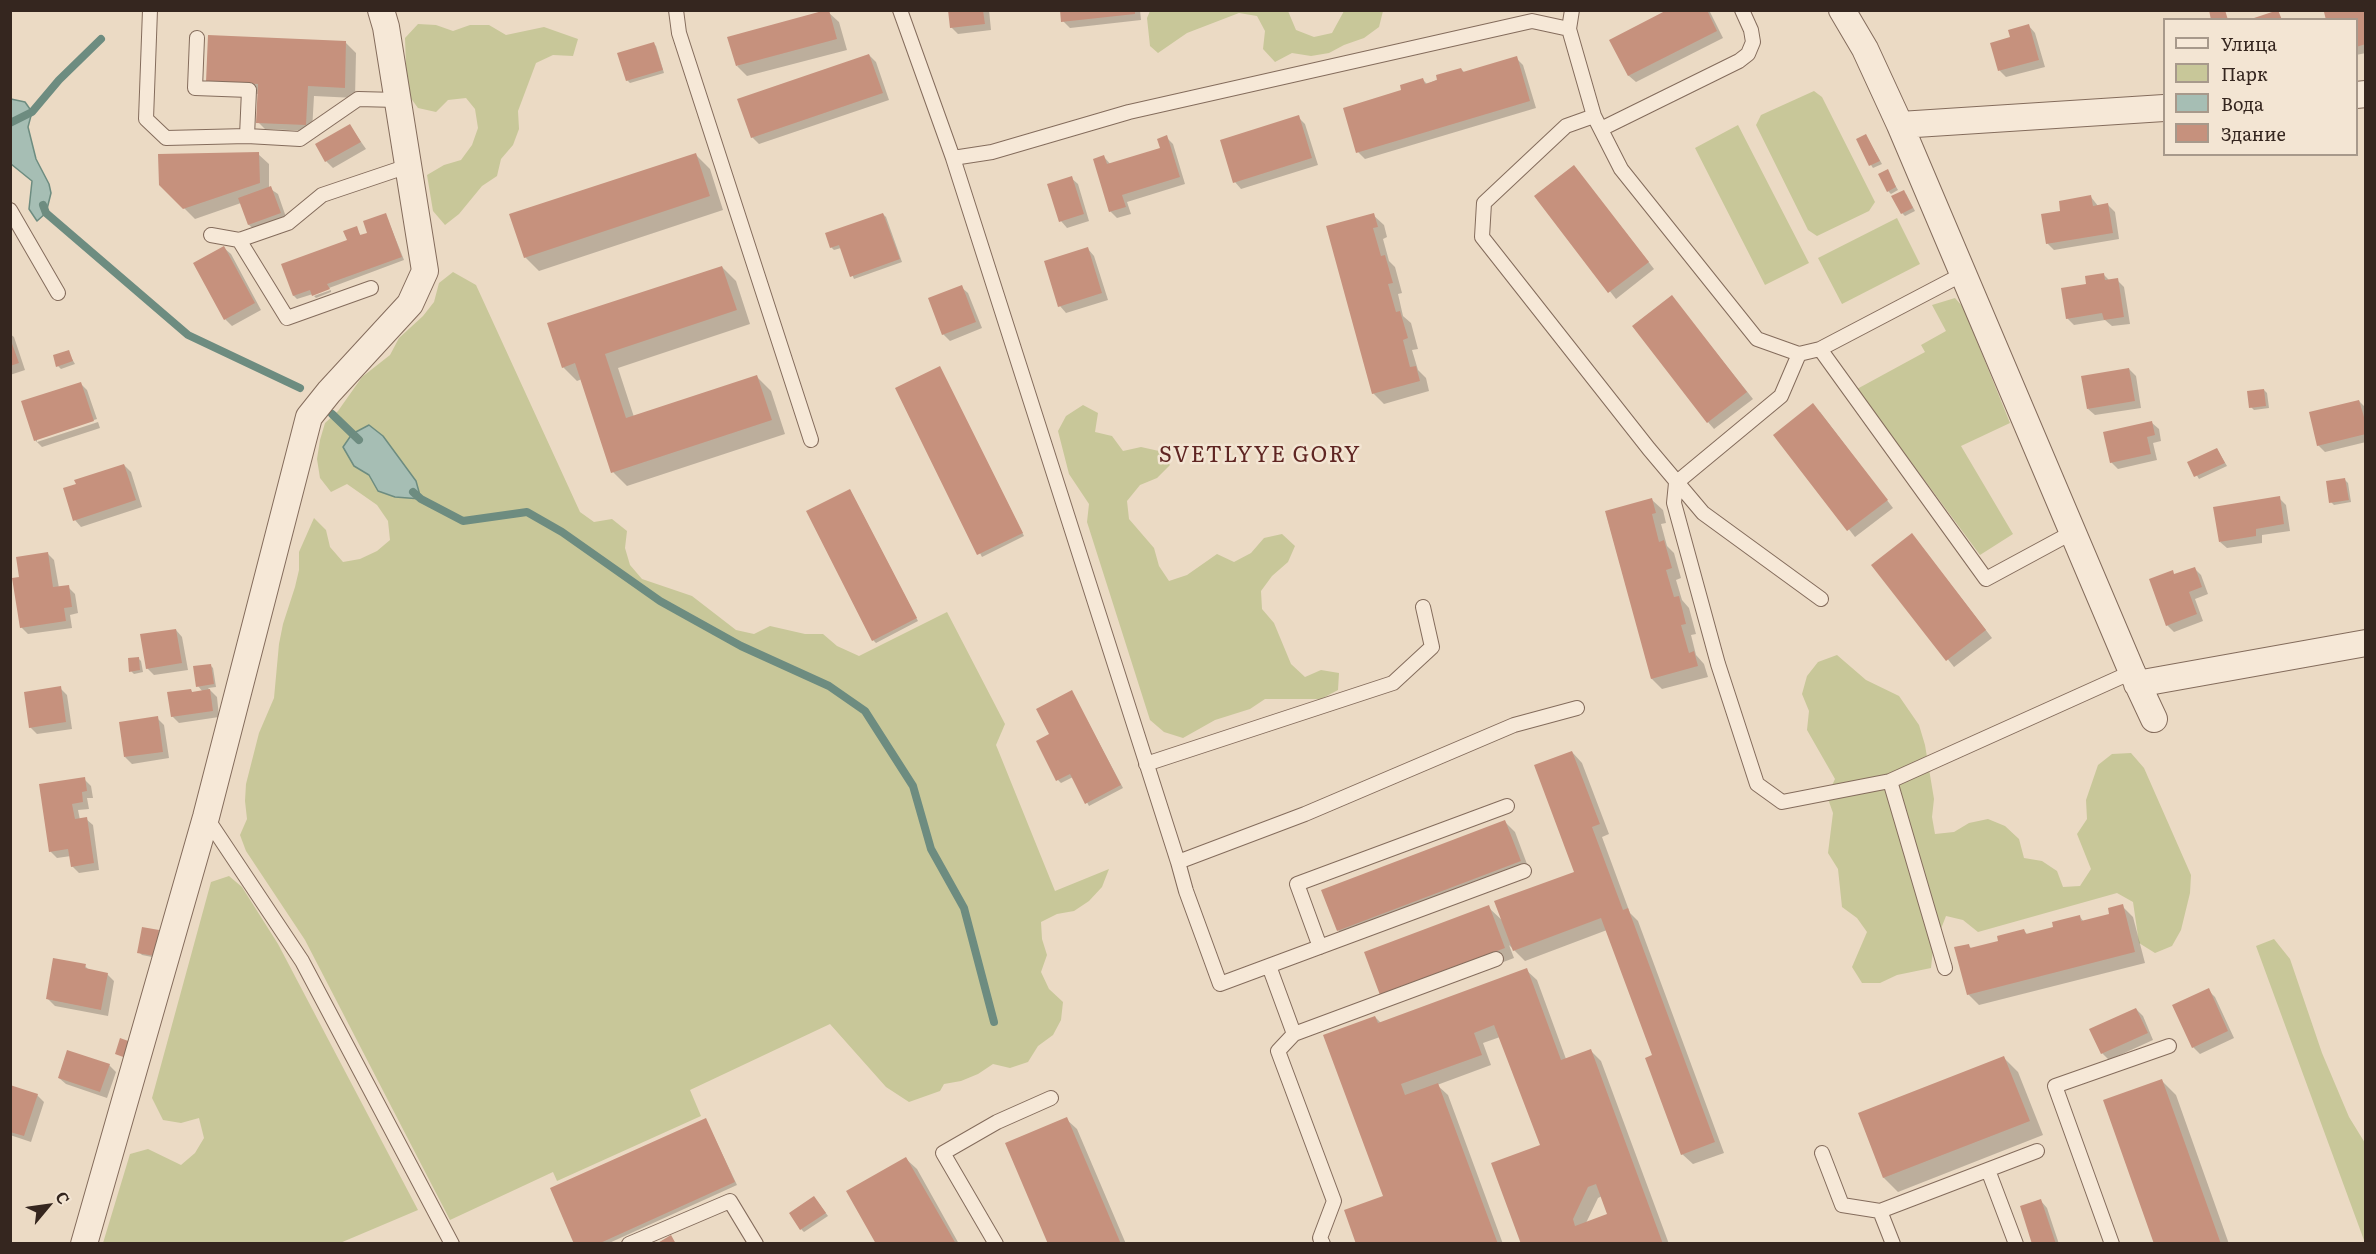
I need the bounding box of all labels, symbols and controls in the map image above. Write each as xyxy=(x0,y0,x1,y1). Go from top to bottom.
legend xyxy=(2163,18,2358,156)
text: Улица xyxy=(2221,30,2277,57)
text: Парк xyxy=(2221,60,2268,87)
text: Вода xyxy=(2221,90,2264,117)
text: Здание xyxy=(2221,120,2286,147)
district label: SVETLYYE GORY xyxy=(1159,443,1361,469)
north arrow xyxy=(18,1176,78,1236)
text: С xyxy=(50,1186,77,1208)

